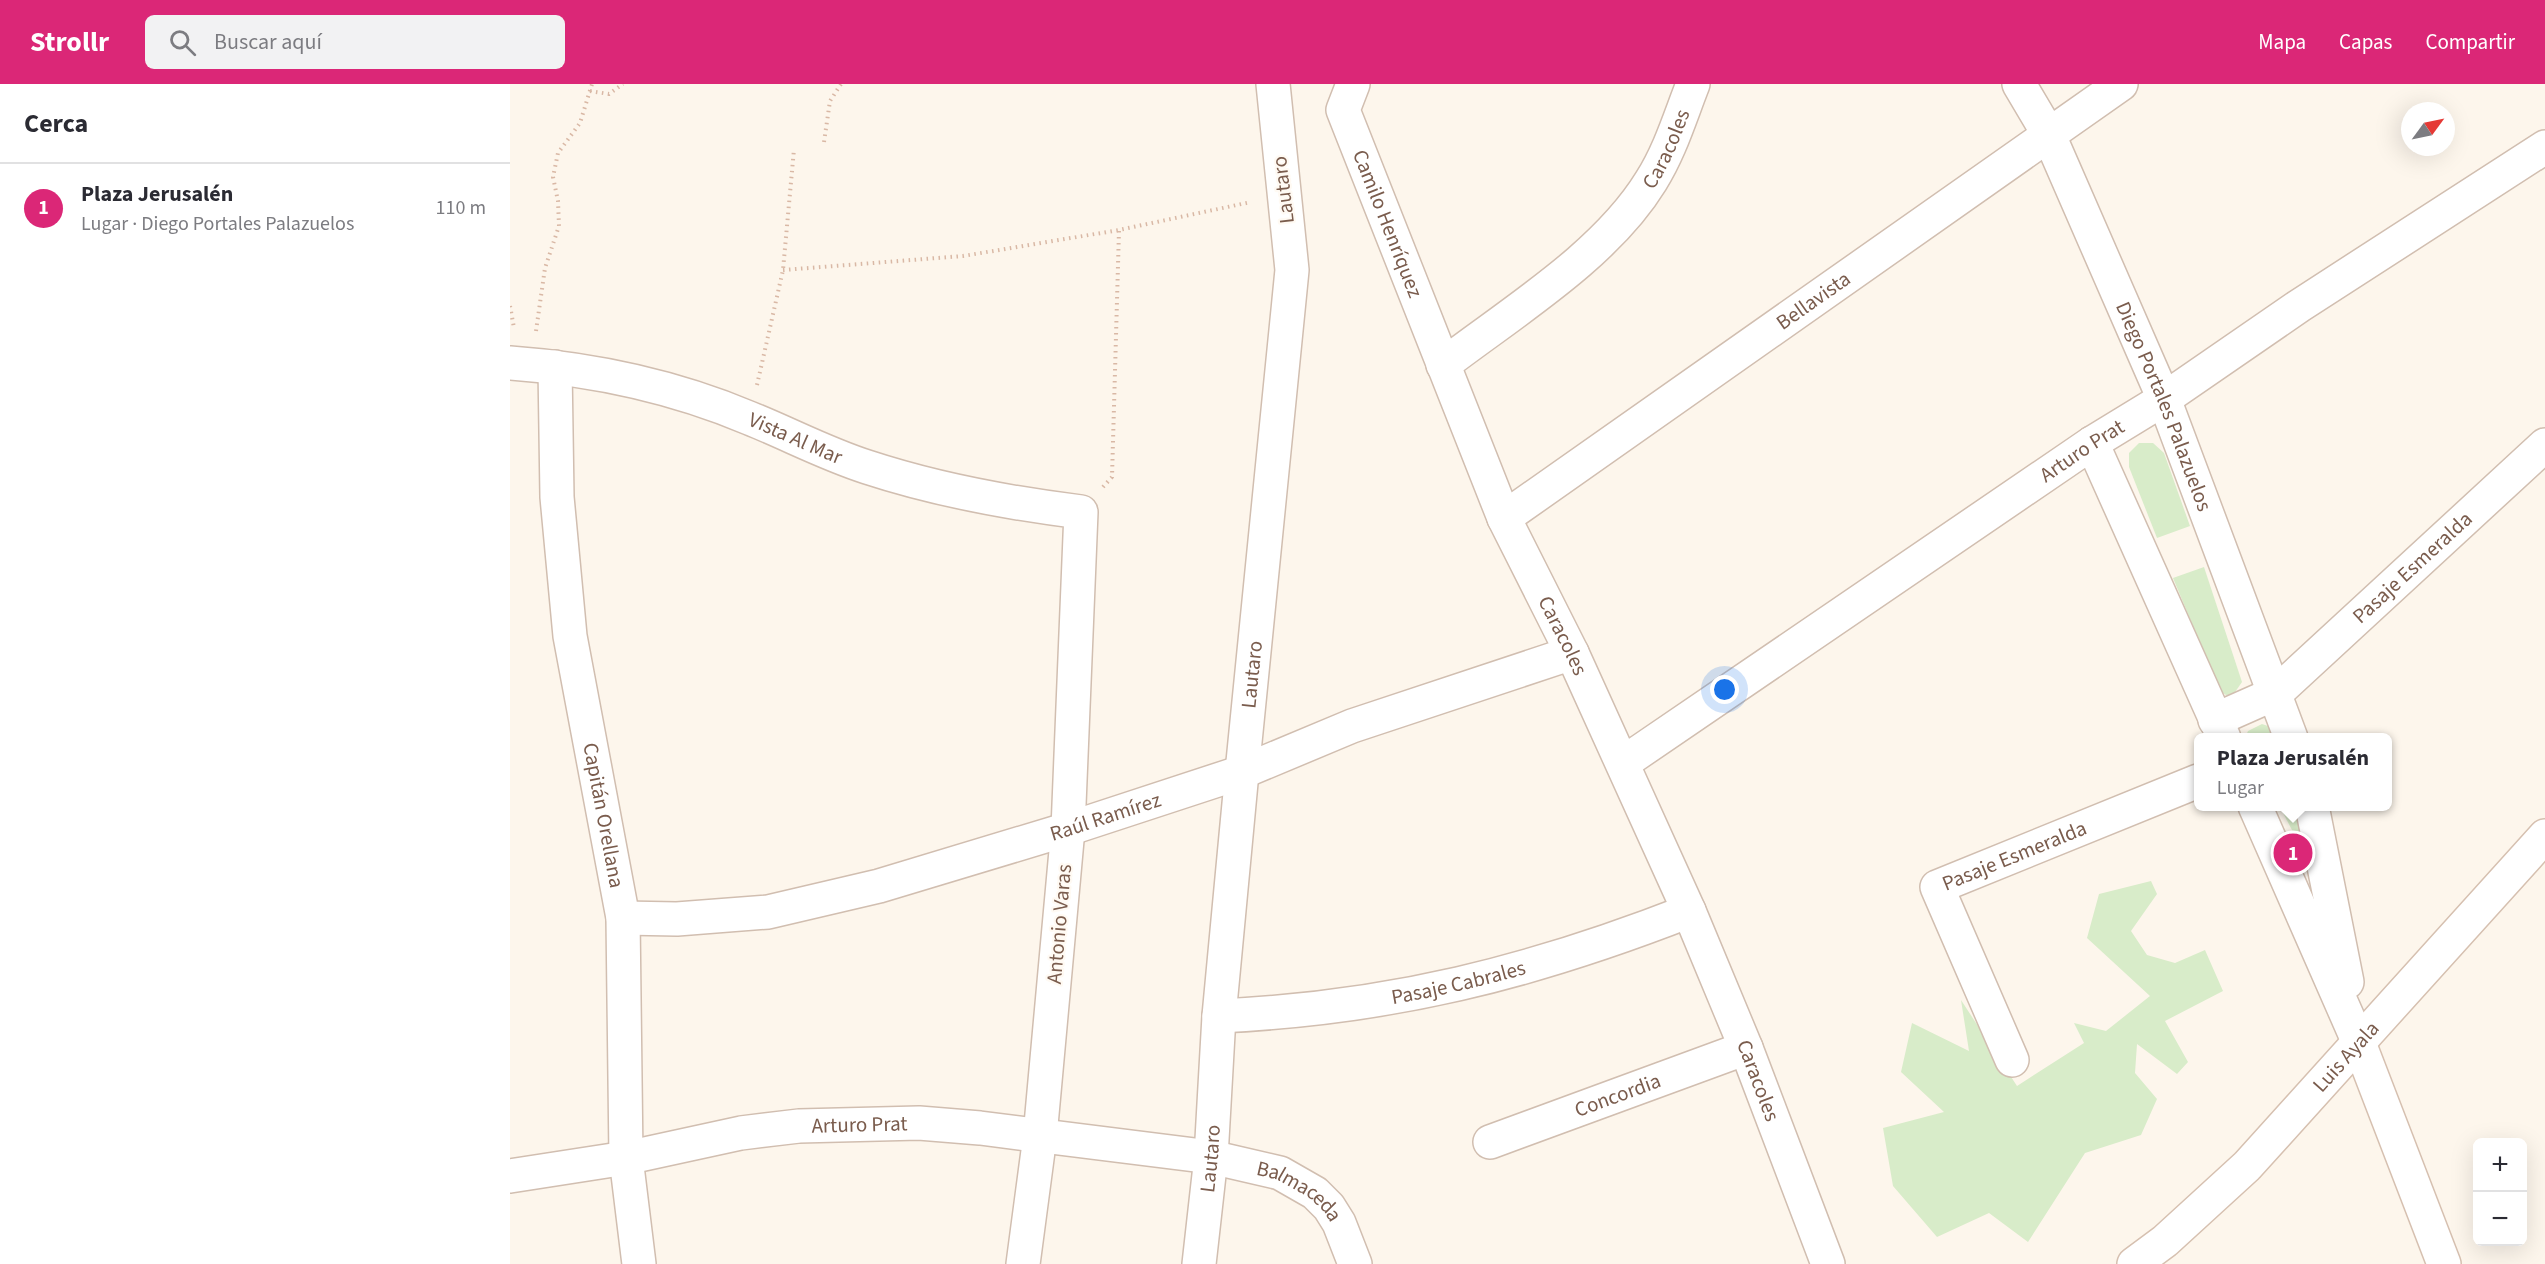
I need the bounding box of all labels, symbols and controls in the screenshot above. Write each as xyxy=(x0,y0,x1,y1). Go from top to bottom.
search box xyxy=(145,15,565,69)
text: Strollr xyxy=(30,22,109,62)
icon: search xyxy=(166,26,199,59)
text: Buscar aquí xyxy=(214,26,322,58)
text: Mapa xyxy=(2258,27,2306,57)
text: Capas xyxy=(2339,27,2392,57)
text: Compartir xyxy=(2425,27,2515,57)
north arrow xyxy=(2401,102,2455,156)
text: Cerca xyxy=(24,105,88,142)
street label: Caracoles xyxy=(1635,105,1697,195)
street label: Camilo Henríquez xyxy=(1345,145,1431,302)
street label: Lautaro xyxy=(1264,154,1302,226)
text: Plaza Jerusalén xyxy=(81,178,233,210)
text: 1 xyxy=(38,194,49,222)
text: 110 m xyxy=(436,194,486,222)
text: Lugar · Diego Portales Palazuelos xyxy=(81,210,354,238)
street label: Bellavista xyxy=(1770,264,1856,337)
street label: Diego Portales Palazuelos xyxy=(2108,297,2220,516)
street label: Vista Al Mar xyxy=(744,404,848,472)
street label: Arturo Prat xyxy=(2033,412,2130,490)
street label: Pasaje Esmeralda xyxy=(2346,504,2479,630)
street label: Caracoles xyxy=(1531,591,1595,680)
street label: Lautaro xyxy=(1233,639,1270,710)
your location xyxy=(1710,675,1739,704)
popup xyxy=(2194,733,2392,811)
street label: Capitán Orellana xyxy=(575,740,632,890)
text: Plaza Jerusalén xyxy=(2217,742,2369,774)
text: Lugar xyxy=(2217,774,2264,802)
street label: Raúl Ramírez xyxy=(1046,785,1165,849)
street label: Pasaje Esmeralda xyxy=(1938,813,2091,898)
pin: 1 xyxy=(2274,830,2312,876)
street label: Antonio Varas xyxy=(1039,863,1079,985)
street label: Pasaje Cabrales xyxy=(1389,952,1529,1012)
street label: Luis Ayala xyxy=(2305,1014,2386,1099)
street label: Caracoles xyxy=(1729,1035,1788,1126)
street label: Concordia xyxy=(1570,1066,1665,1125)
street label: Arturo Prat xyxy=(811,1108,908,1141)
street label: Lautaro xyxy=(1192,1124,1228,1194)
map controls xyxy=(2473,1138,2527,1246)
button: + xyxy=(2473,1138,2527,1192)
street label: Balmaceda xyxy=(1254,1153,1349,1227)
button: − xyxy=(2473,1192,2527,1246)

